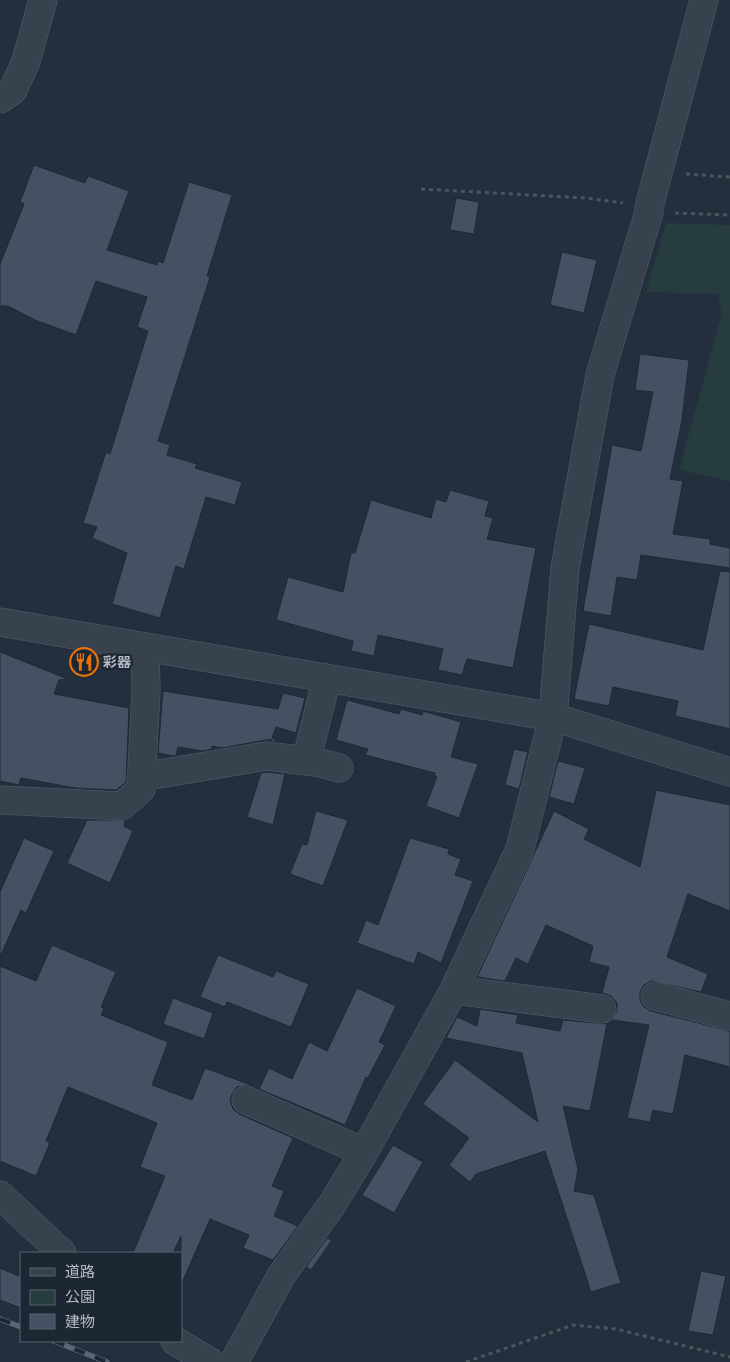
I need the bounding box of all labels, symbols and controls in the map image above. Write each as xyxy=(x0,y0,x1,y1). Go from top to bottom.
restaurant icon: 彩器 xyxy=(69,647,99,677)
place label: 彩器 xyxy=(103,653,132,671)
legend xyxy=(20,1252,182,1342)
text: 道路 xyxy=(65,1262,95,1281)
text: 公園 xyxy=(65,1287,95,1306)
text: 建物 xyxy=(65,1312,95,1331)

